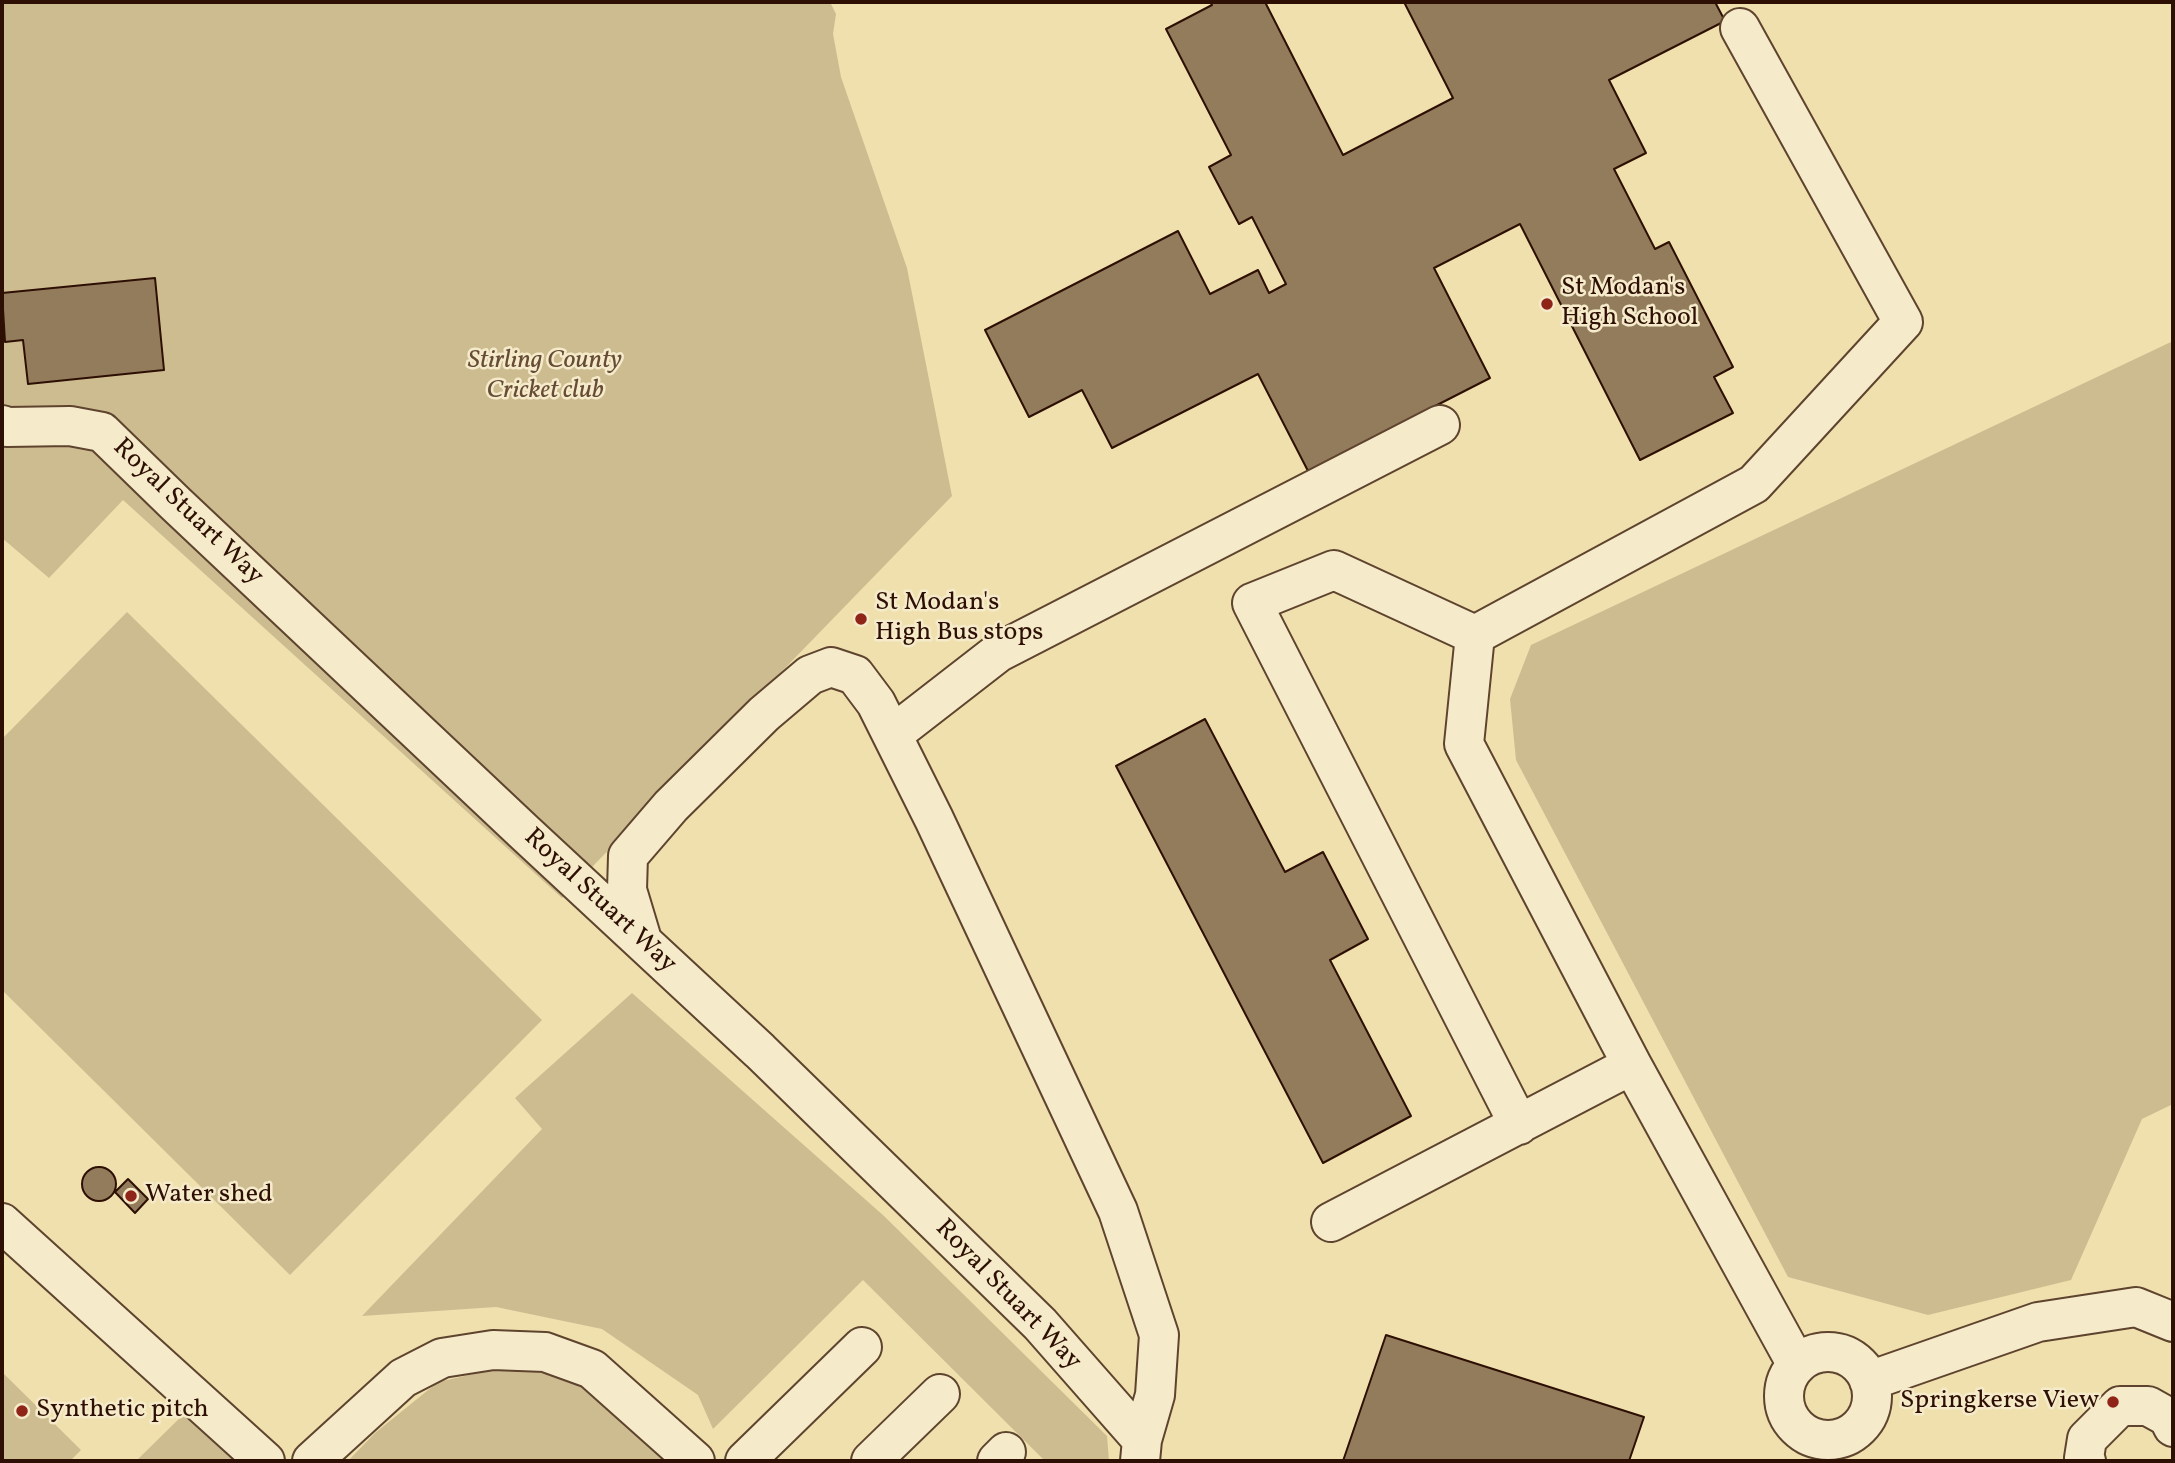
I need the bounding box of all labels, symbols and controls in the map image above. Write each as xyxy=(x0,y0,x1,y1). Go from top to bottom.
place label: St Modan's High School xyxy=(1561,273,1698,334)
marker: St Modan's High School xyxy=(1539,296,1555,312)
park label: Stirling County Cricket club xyxy=(468,346,622,408)
street label: Royal Stuart Way xyxy=(105,433,269,593)
place label: St Modan's High Bus stops xyxy=(875,588,1043,650)
marker: St Modan's High Bus stops xyxy=(853,611,869,627)
street label: Royal Stuart Way xyxy=(516,823,682,981)
place label: Water shed xyxy=(145,1180,273,1212)
marker: Water shed xyxy=(123,1188,139,1204)
street label: Royal Stuart Way xyxy=(927,1214,1087,1378)
place label: Springkerse View xyxy=(1900,1386,2099,1418)
marker: Springkerse View xyxy=(2105,1394,2121,1410)
place label: Synthetic pitch xyxy=(36,1395,209,1427)
marker: Synthetic pitch xyxy=(14,1403,30,1419)

